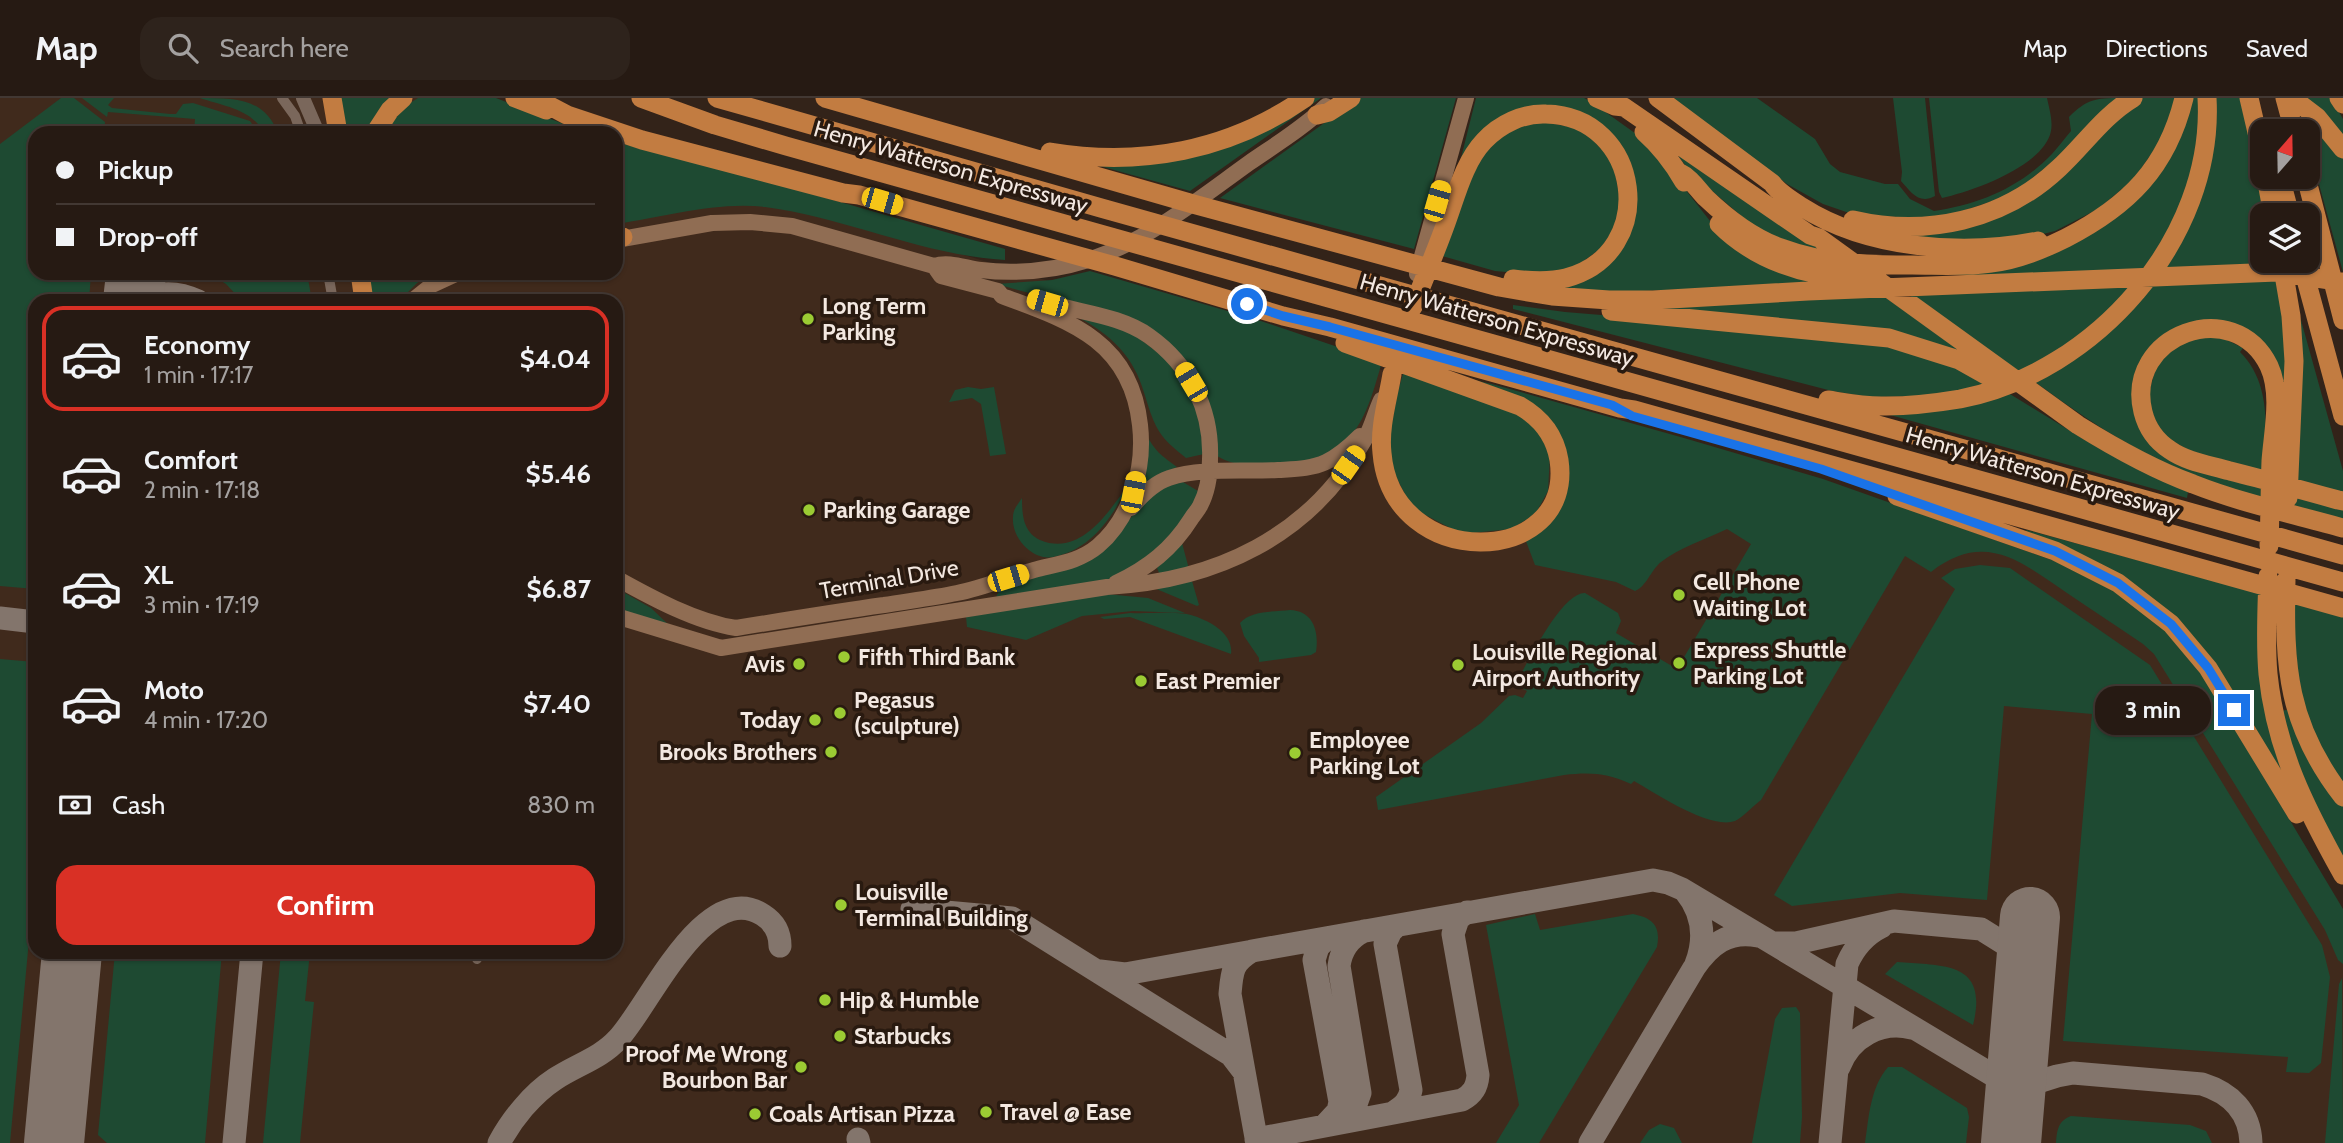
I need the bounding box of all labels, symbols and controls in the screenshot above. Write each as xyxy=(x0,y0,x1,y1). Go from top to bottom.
search box xyxy=(140,17,630,80)
text: Map xyxy=(35,28,98,68)
icon: search xyxy=(164,29,202,67)
text: Search here xyxy=(220,32,349,64)
text: Map xyxy=(2023,34,2067,63)
text: Directions xyxy=(2105,34,2208,63)
text: Saved xyxy=(2246,34,2308,63)
street label: Henry Watterson Expressway xyxy=(811,114,1092,220)
north arrow xyxy=(2250,119,2320,189)
map controls xyxy=(2250,119,2320,273)
text: Pickup xyxy=(98,154,173,186)
car xyxy=(1422,178,1453,224)
car xyxy=(859,185,906,217)
button: layers xyxy=(2250,203,2320,273)
text: Drop-off xyxy=(98,221,198,253)
street label: Henry Watterson Expressway xyxy=(1357,267,1638,373)
car xyxy=(1024,287,1071,319)
route start xyxy=(1231,288,1263,320)
place label: Long Term Parking xyxy=(822,292,926,346)
marker: Long Term Parking xyxy=(800,311,816,327)
icon: car xyxy=(60,327,123,390)
text: Economy xyxy=(144,329,250,361)
text: $4.04 xyxy=(520,343,591,375)
car xyxy=(1172,359,1211,405)
text: 1 min · 17:17 xyxy=(144,361,253,389)
street label: Henry Watterson Expressway xyxy=(1903,420,2184,526)
icon: car xyxy=(60,442,123,505)
car xyxy=(1328,442,1369,488)
text: Comfort xyxy=(144,444,238,476)
text: $5.46 xyxy=(525,458,591,490)
car xyxy=(1119,469,1148,515)
text: 2 min · 17:18 xyxy=(144,476,260,504)
place label: Parking Garage xyxy=(823,496,971,524)
marker: Parking Garage xyxy=(801,502,817,518)
street label: Terminal Drive xyxy=(817,553,961,605)
icon: car xyxy=(60,557,123,620)
text: XL xyxy=(144,559,173,591)
car xyxy=(985,562,1032,594)
place label: Cell Phone Waiting Lot xyxy=(1693,568,1806,622)
text: $6.87 xyxy=(527,573,591,605)
marker: Cell Phone Waiting Lot xyxy=(1671,587,1687,603)
text: 3 min · 17:19 xyxy=(144,591,260,619)
place label: Express Shuttle Parking Lot xyxy=(1693,636,1847,690)
place label: Louisville Regional Airport Authority xyxy=(1472,638,1657,692)
place label: Fifth Third Bank xyxy=(858,643,1016,671)
marker: Fifth Third Bank xyxy=(836,649,852,665)
place label: Avis xyxy=(745,650,785,678)
marker: Express Shuttle Parking Lot xyxy=(1671,655,1687,671)
marker: Avis xyxy=(791,656,807,672)
marker: Louisville Regional Airport Authority xyxy=(1450,657,1466,673)
place label: East Premier xyxy=(1155,667,1280,695)
icon: car xyxy=(60,672,123,735)
marker: East Premier xyxy=(1133,673,1149,689)
text: Moto xyxy=(144,674,204,706)
place label: Pegasus (sculpture) xyxy=(854,686,960,740)
callout: 3 min xyxy=(2094,686,2210,734)
text: $7.40 xyxy=(523,688,591,720)
route end xyxy=(2218,694,2250,726)
text: 3 min xyxy=(2125,696,2181,724)
marker: Pegasus (sculpture) xyxy=(832,705,848,721)
text: 4 min · 17:20 xyxy=(144,706,268,734)
place label: Today xyxy=(740,706,802,734)
marker: Today xyxy=(807,712,823,728)
place label: Employee Parking Lot xyxy=(1309,726,1420,780)
place label: Brooks Brothers xyxy=(659,738,817,766)
marker: Brooks Brothers xyxy=(823,744,839,760)
marker: Employee Parking Lot xyxy=(1287,745,1303,761)
icon: cash xyxy=(56,786,94,824)
text: Cash xyxy=(112,789,165,821)
text: 830 m xyxy=(527,791,595,819)
button: Confirm xyxy=(56,865,595,945)
place label: Louisville Terminal Building xyxy=(855,878,1028,932)
marker: Louisville Terminal Building xyxy=(833,897,849,913)
place label: Hip & Humble xyxy=(839,986,979,1014)
marker: Hip & Humble xyxy=(817,992,833,1008)
place label: Starbucks xyxy=(854,1022,951,1050)
marker: Starbucks xyxy=(832,1028,848,1044)
place label: Proof Me Wrong Bourbon Bar xyxy=(625,1040,787,1094)
marker: Proof Me Wrong Bourbon Bar xyxy=(793,1059,809,1075)
place label: Travel @ Ease xyxy=(1000,1098,1132,1126)
place label: Coals Artisan Pizza xyxy=(769,1100,956,1128)
marker: Travel @ Ease xyxy=(978,1104,994,1120)
marker: Coals Artisan Pizza xyxy=(747,1106,763,1122)

